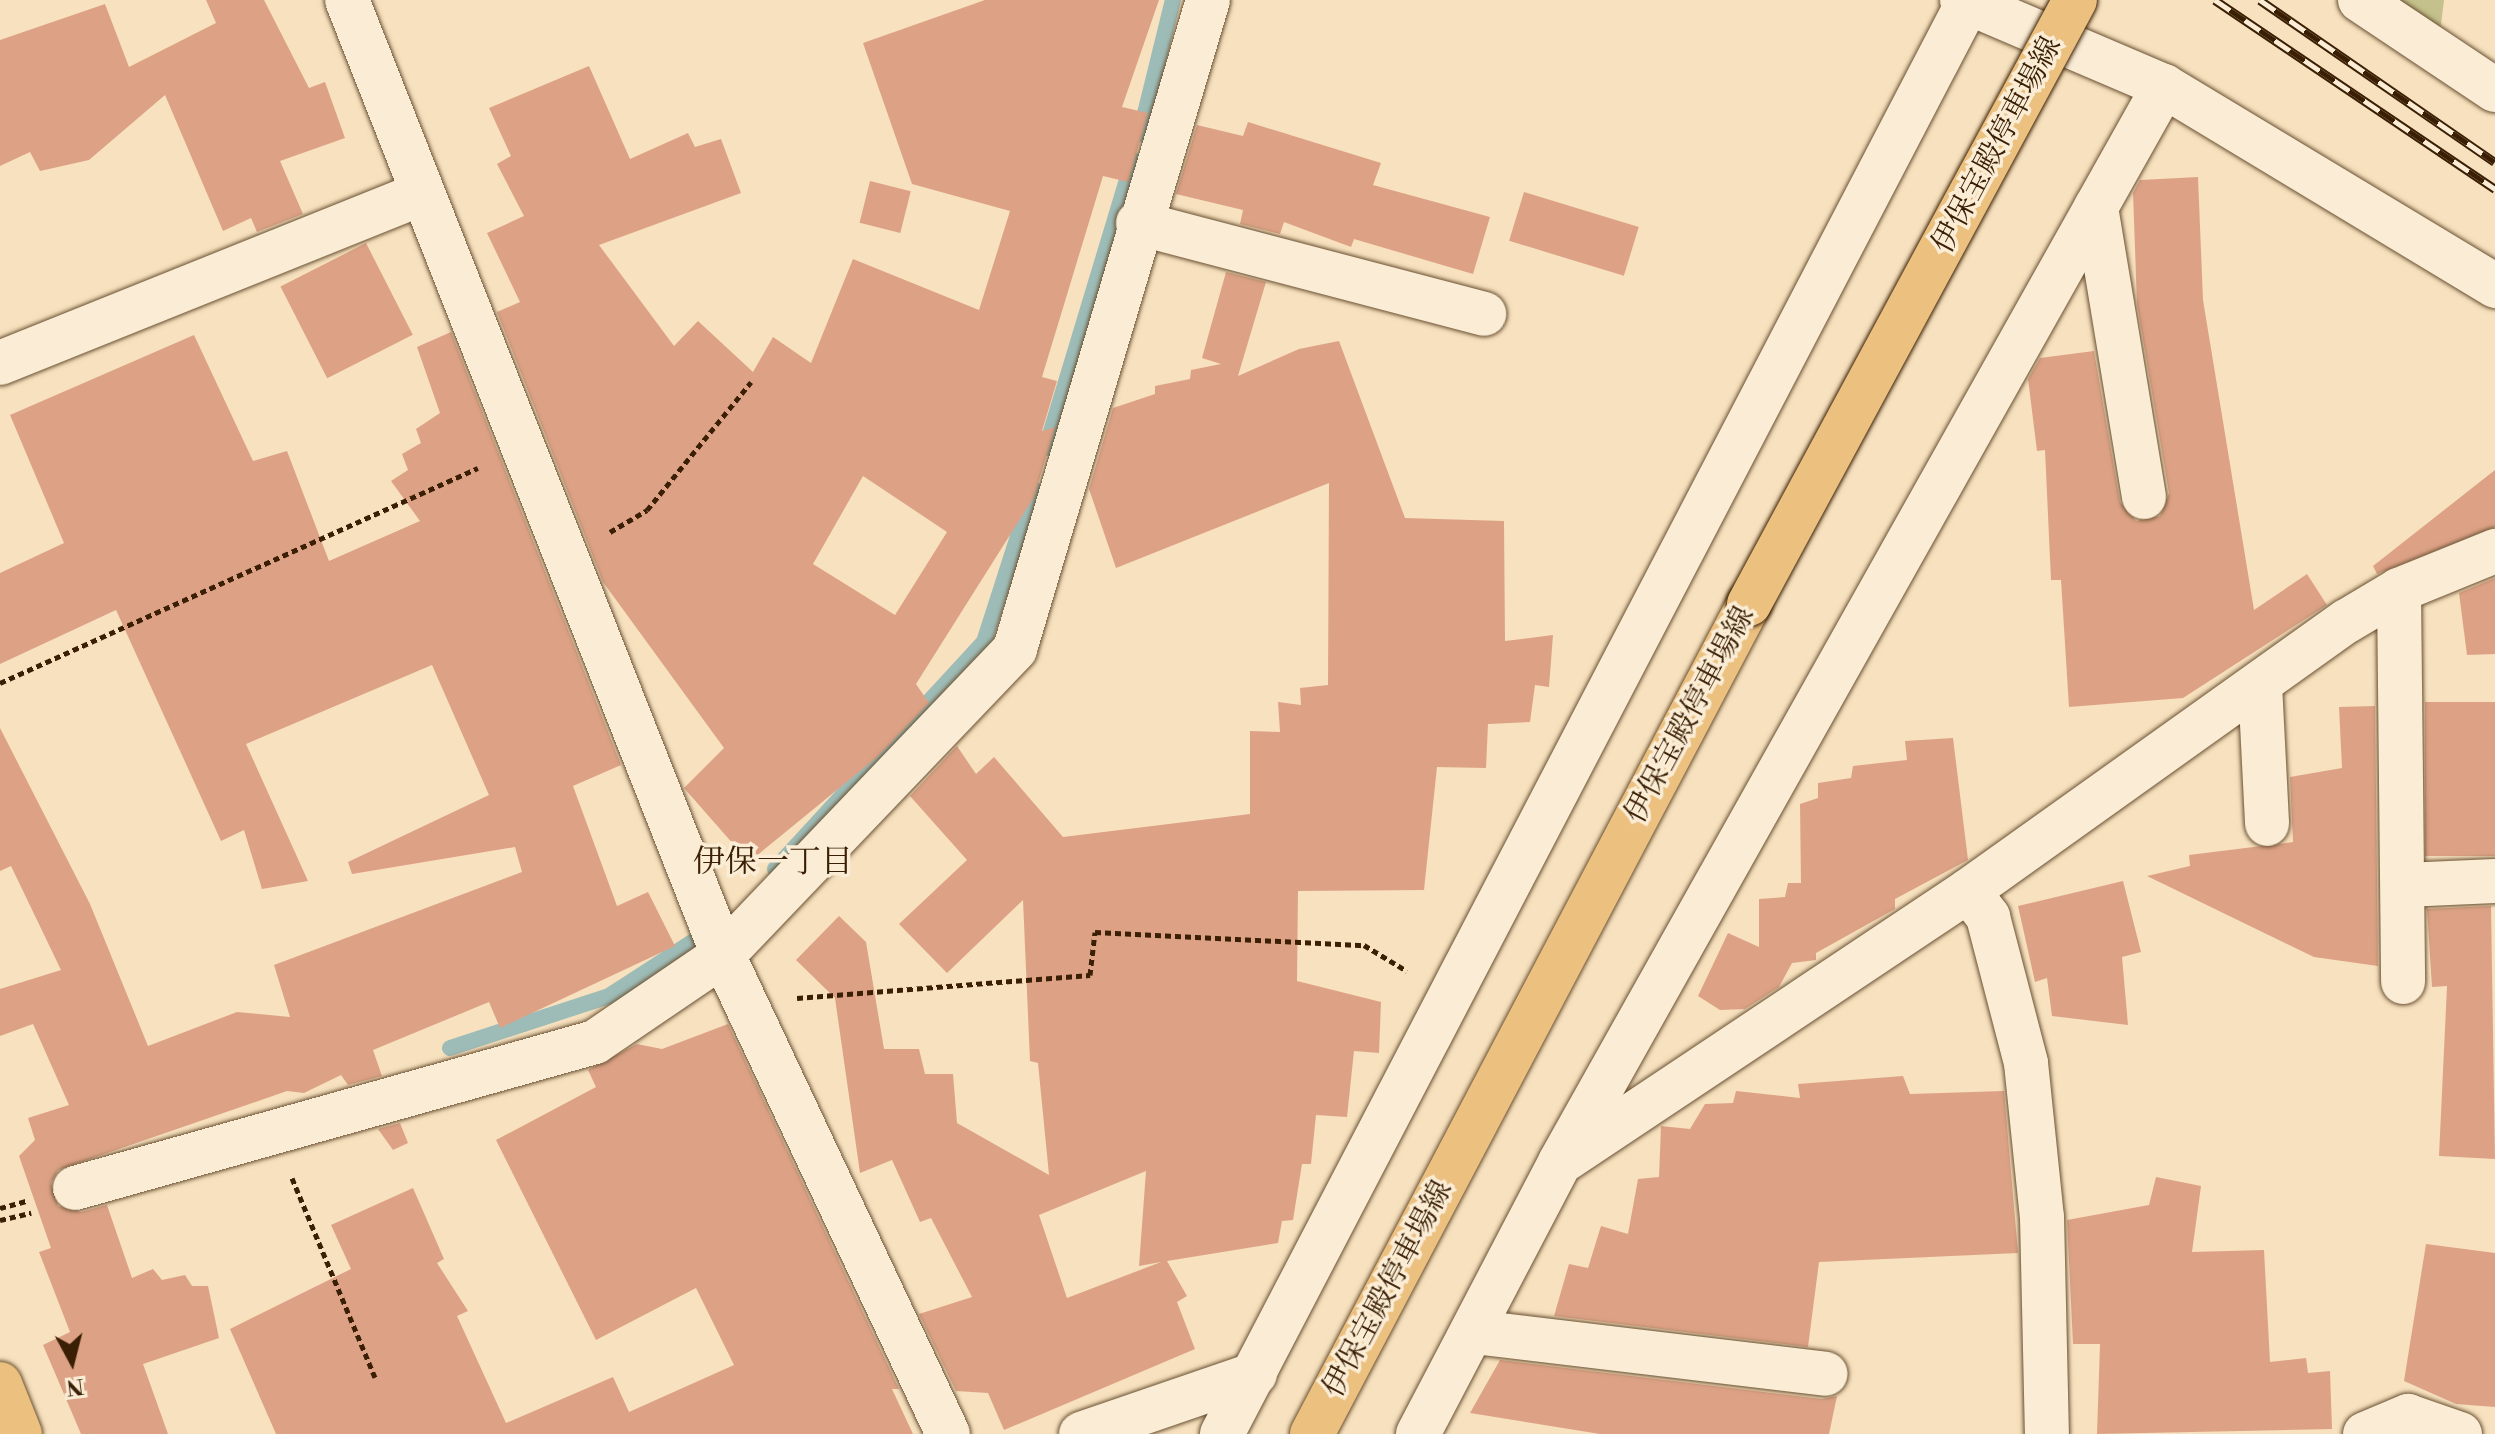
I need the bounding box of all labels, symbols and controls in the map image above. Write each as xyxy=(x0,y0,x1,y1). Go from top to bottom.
street label: 伊保宝殿停車場線 xyxy=(1925,31,2069,259)
street label: 伊保宝殿停車場線 xyxy=(1618,601,1762,829)
district label: 伊保一丁目 xyxy=(693,843,853,881)
street label: 伊保宝殿停車場線 xyxy=(1316,1175,1460,1403)
north arrow xyxy=(32,1322,112,1402)
text: N xyxy=(65,1372,85,1401)

